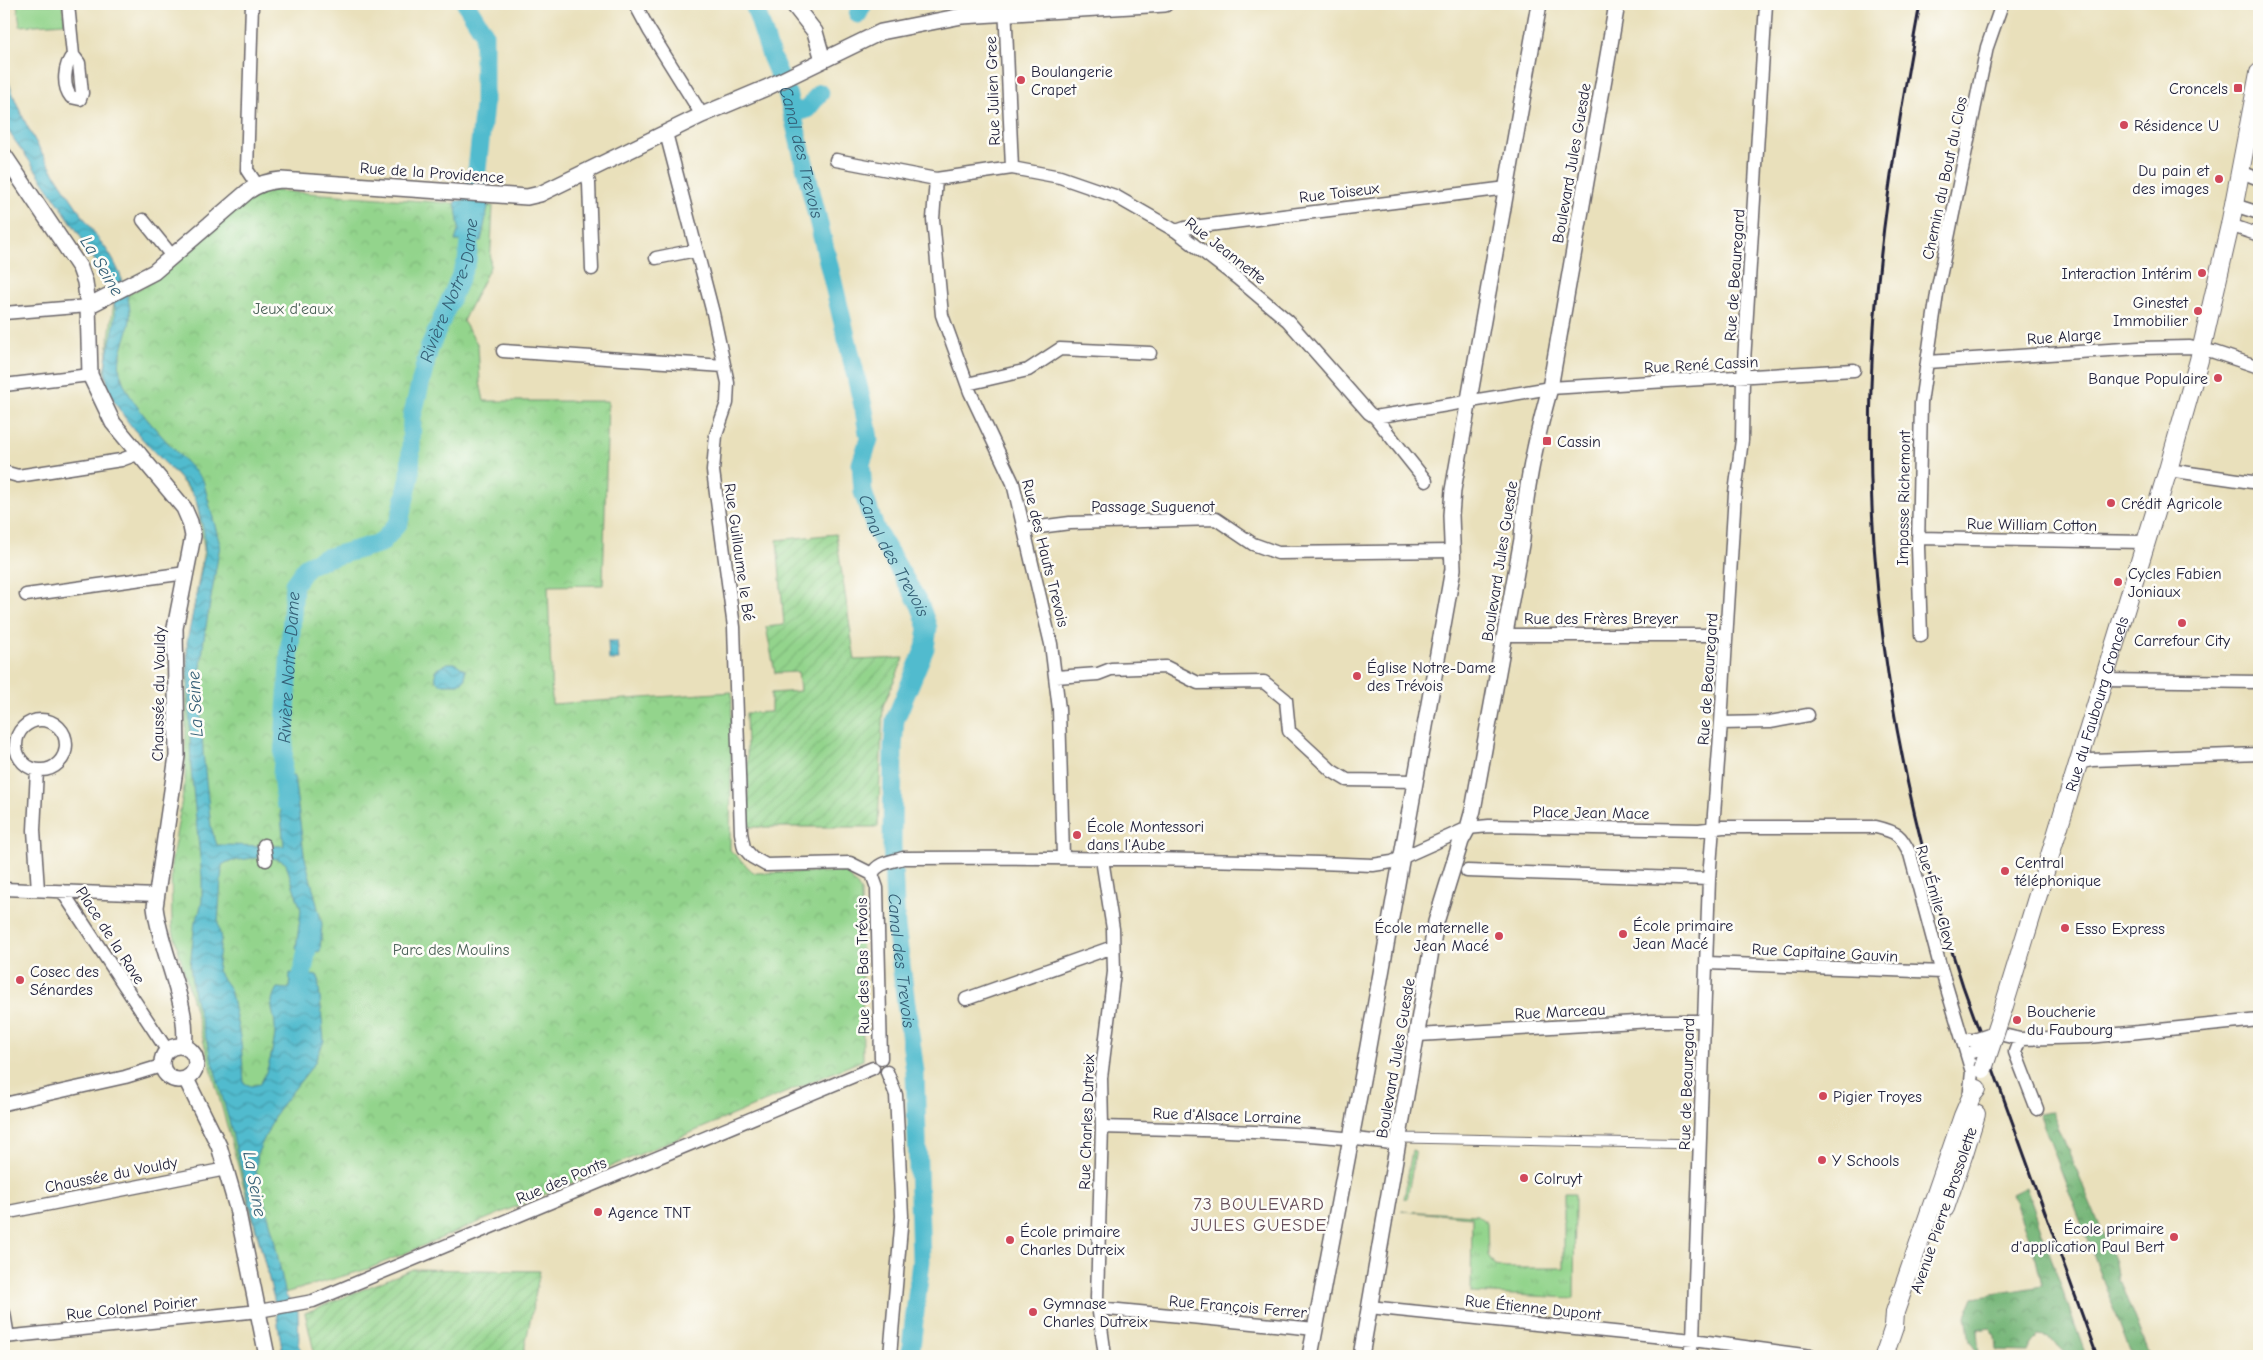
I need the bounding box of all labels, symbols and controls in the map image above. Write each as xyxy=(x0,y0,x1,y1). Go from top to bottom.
street label: Rue Julien Gree xyxy=(982,36,1004,146)
place label: Boulangerie Crapet xyxy=(1031,63,1113,99)
marker: Boulangerie Crapet xyxy=(1015,74,1027,86)
place label: Croncels xyxy=(2169,80,2228,98)
street label: Boulevard Jules Guesde xyxy=(1549,82,1595,245)
marker: Croncels xyxy=(2232,82,2244,94)
water label: Canal des Trevois xyxy=(774,83,827,221)
street label: Chemin du Bout du Clos xyxy=(1919,95,1971,261)
place label: Résidence U xyxy=(2134,117,2219,135)
marker: Résidence U xyxy=(2118,119,2130,131)
street label: Rue de la Providence xyxy=(359,159,505,187)
place label: Du pain et des images xyxy=(2132,162,2209,198)
marker: Du pain et des images xyxy=(2213,173,2225,185)
street label: Rue Toiseux xyxy=(1298,179,1381,207)
street label: Rue de Beauregard xyxy=(1721,208,1749,342)
street label: Rue Jeannette xyxy=(1182,214,1269,288)
water label: Rivière Notre-Dame xyxy=(416,218,483,365)
water label: La Seine xyxy=(76,232,128,300)
place label: Interaction Intérim xyxy=(2061,265,2192,283)
marker: Interaction Intérim xyxy=(2196,267,2208,279)
place label: Ginestet Immobilier xyxy=(2113,294,2189,330)
park label: Jeux d'eaux xyxy=(253,300,333,318)
marker: Ginestet Immobilier xyxy=(2192,305,2204,317)
street label: Rue Alarge xyxy=(2026,325,2102,349)
street label: Rue René Cassin xyxy=(1643,353,1759,377)
place label: Banque Populaire xyxy=(2088,370,2208,388)
marker: Banque Populaire xyxy=(2212,372,2224,384)
street label: Impasse Richemont xyxy=(1894,430,1914,566)
place label: Cassin xyxy=(1557,433,1601,451)
marker: Cassin xyxy=(1541,435,1553,447)
street label: Rue des Hauts Trevois xyxy=(1018,477,1072,629)
street label: Boulevard Jules Guesde xyxy=(1478,480,1522,643)
street label: Rue Guillaume le Bé xyxy=(720,482,758,622)
water label: Canal des Trevois xyxy=(854,492,933,620)
place label: Crédit Agricole xyxy=(2121,495,2222,513)
marker: Crédit Agricole xyxy=(2105,497,2117,509)
street label: Passage Suguenot xyxy=(1091,498,1215,516)
street label: Rue William Cotton xyxy=(1967,515,2097,535)
place label: Cycles Fabien Joniaux xyxy=(2128,565,2222,601)
marker: Cycles Fabien Joniaux xyxy=(2112,576,2124,588)
water label: Rivière Notre-Dame xyxy=(274,591,305,744)
street label: Rue des Frères Breyer xyxy=(1524,610,1679,628)
street label: Rue de Beauregard xyxy=(1694,612,1722,746)
street label: Rue du Faubourg Croncels xyxy=(2062,614,2133,794)
marker: Carrefour City xyxy=(2176,617,2188,629)
street label: Chaussée du Vouldy xyxy=(149,626,169,762)
place label: Carrefour City xyxy=(2134,632,2231,650)
place label: Église Notre-Dame des Trévois xyxy=(1367,658,1496,695)
water label: La Seine xyxy=(183,670,208,738)
marker: Église Notre-Dame des Trévois xyxy=(1351,670,1363,682)
street label: Place Jean Mace xyxy=(1532,803,1650,823)
place label: École Montessori dans l'Aube xyxy=(1087,817,1204,854)
marker: École Montessori dans l'Aube xyxy=(1071,829,1083,841)
street label: Rue Émile Clevy xyxy=(1912,843,1961,954)
place label: Central téléphonique xyxy=(2014,854,2101,890)
marker: Central téléphonique xyxy=(1999,865,2011,877)
street label: Place de la Rave xyxy=(72,883,148,988)
water label: Canal des Trevois xyxy=(883,893,919,1030)
street label: Rue des Bas Trévois xyxy=(853,897,873,1035)
place label: École primaire Jean Macé xyxy=(1633,916,1733,953)
place label: École maternelle Jean Macé xyxy=(1374,918,1489,955)
place label: Esso Express xyxy=(2075,920,2165,938)
marker: Esso Express xyxy=(2059,922,2071,934)
marker: École primaire Jean Macé xyxy=(1617,928,1629,940)
marker: École maternelle Jean Macé xyxy=(1493,930,1505,942)
street label: Rue Capitaine Gauvin xyxy=(1751,940,1899,966)
park label: Parc des Moulins xyxy=(393,941,510,959)
place label: Cosec des Sénardes xyxy=(30,963,99,999)
marker: Cosec des Sénardes xyxy=(14,974,26,986)
street label: Boulevard Jules Guesde xyxy=(1373,977,1419,1140)
street label: Rue Marceau xyxy=(1514,1001,1606,1023)
place label: Boucherie du Faubourg xyxy=(2027,1003,2113,1039)
marker: Boucherie du Faubourg xyxy=(2011,1014,2023,1026)
street label: Rue de Beauregard xyxy=(1676,1018,1698,1151)
street label: Rue Charles Dutreix xyxy=(1076,1053,1098,1190)
place label: Pigier Troyes xyxy=(1833,1088,1922,1106)
marker: Pigier Troyes xyxy=(1817,1090,1829,1102)
street label: Rue d'Alsace Lorraine xyxy=(1152,1104,1302,1128)
street label: Avenue Pierre Brossolette xyxy=(1907,1125,1981,1296)
water label: La Seine xyxy=(238,1150,271,1218)
place label: Y Schools xyxy=(1832,1152,1899,1170)
street label: Chaussée du Vouldy xyxy=(43,1153,180,1197)
street label: Rue des Ponts xyxy=(514,1154,610,1208)
marker: Y Schools xyxy=(1816,1154,1828,1166)
place label: Colruyt xyxy=(1534,1170,1582,1188)
marker: Colruyt xyxy=(1518,1172,1530,1184)
district label: 73 BOULEVARD JULES GUESDE xyxy=(1191,1194,1327,1236)
place label: Agence TNT xyxy=(608,1204,692,1222)
marker: Agence TNT xyxy=(592,1206,604,1218)
place label: École primaire d'application Paul Bert xyxy=(2011,1219,2164,1256)
place label: École primaire Charles Dutreix xyxy=(1020,1222,1125,1259)
marker: École primaire d'application Paul Bert xyxy=(2168,1231,2180,1243)
marker: École primaire Charles Dutreix xyxy=(1004,1234,1016,1246)
street label: Rue Étienne Dupont xyxy=(1464,1291,1602,1324)
street label: Rue Colonel Poirier xyxy=(66,1292,199,1324)
street label: Rue François Ferrer xyxy=(1168,1292,1308,1322)
place label: Gymnase Charles Dutreix xyxy=(1043,1295,1148,1331)
marker: Gymnase Charles Dutreix xyxy=(1027,1306,1039,1318)

